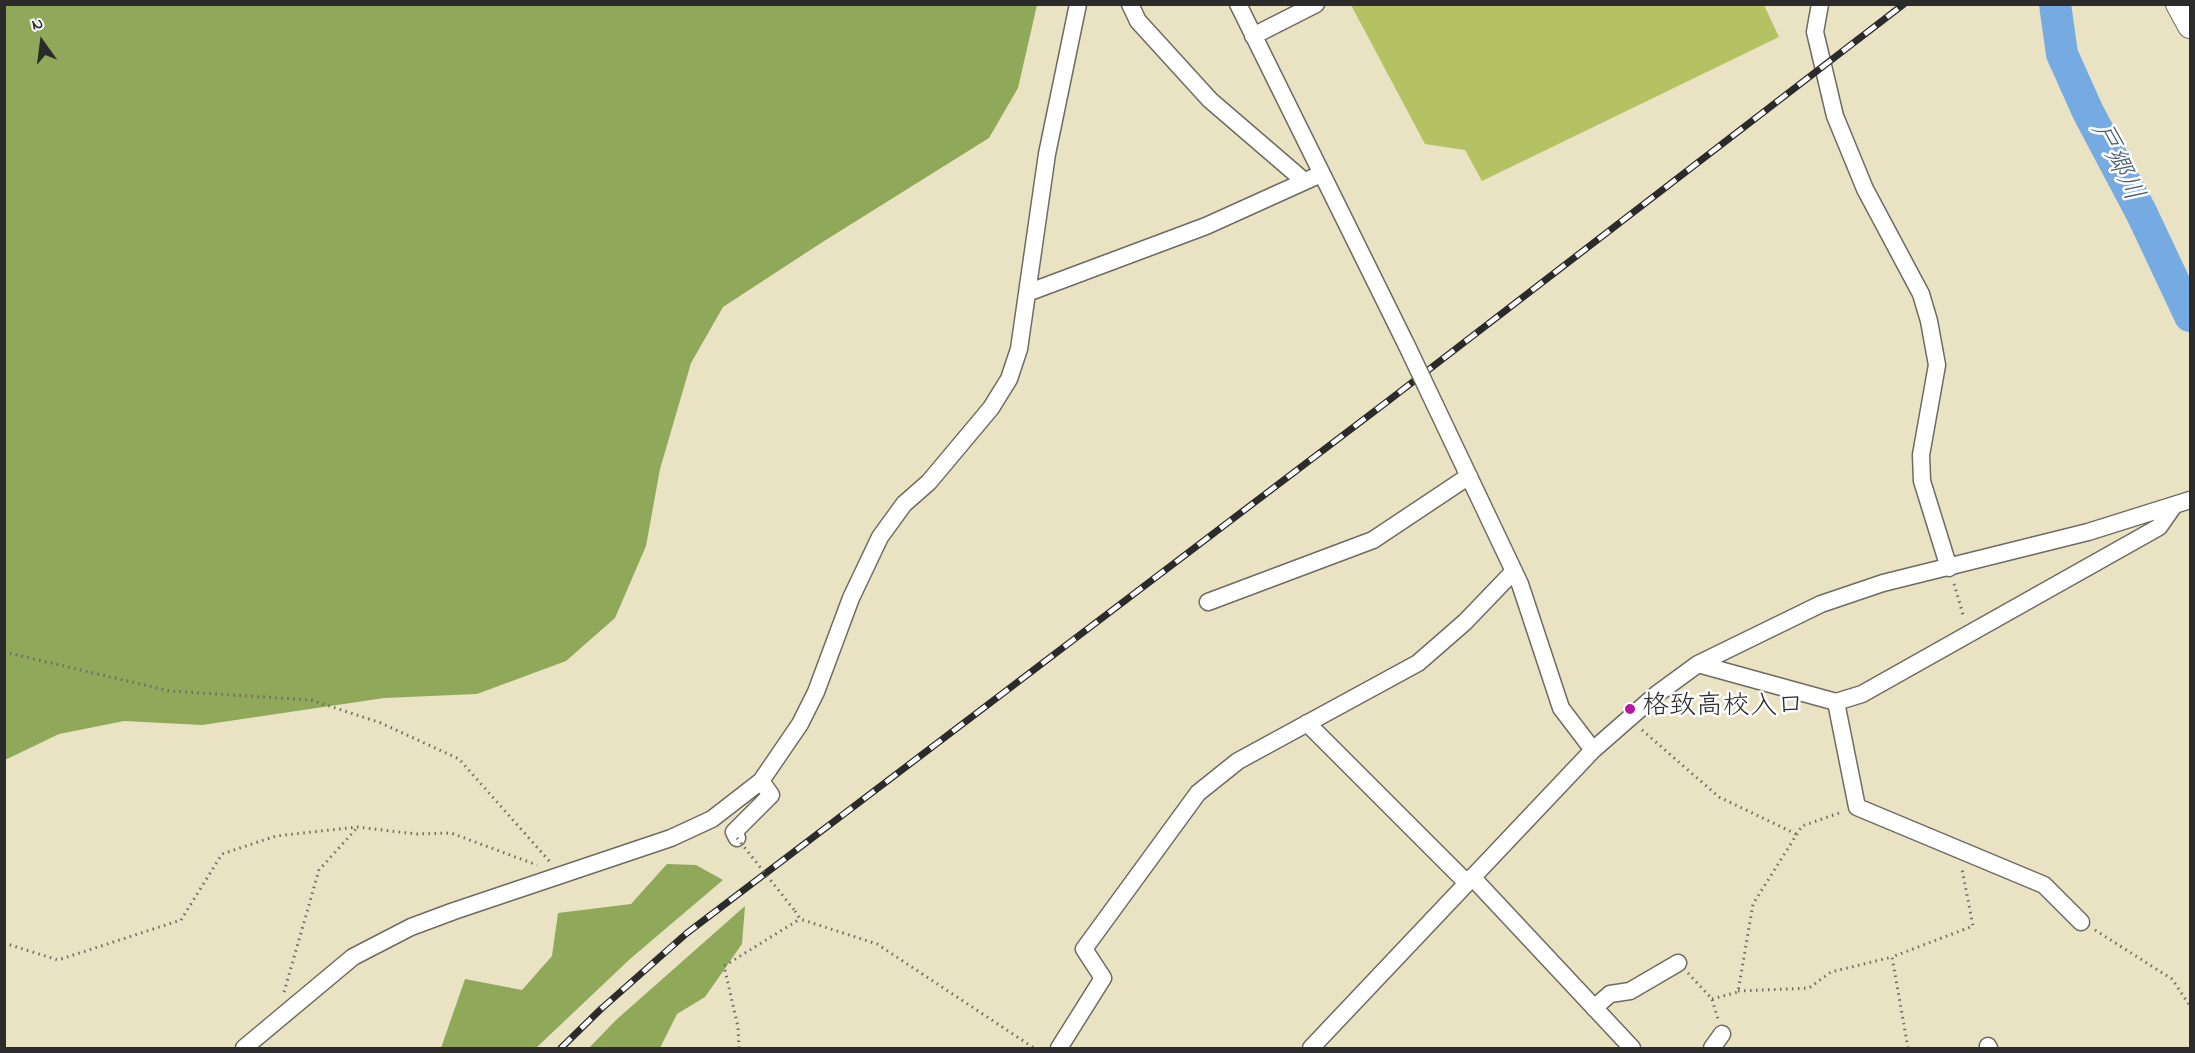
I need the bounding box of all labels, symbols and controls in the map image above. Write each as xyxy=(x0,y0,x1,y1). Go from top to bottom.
north arrow xyxy=(12,12,72,72)
text: N xyxy=(29,12,46,37)
water label: 戸郷川 xyxy=(2081,118,2149,208)
place label: 格致高校入口 xyxy=(1642,693,1804,725)
marker: 格致高校入口 xyxy=(1623,702,1637,716)

